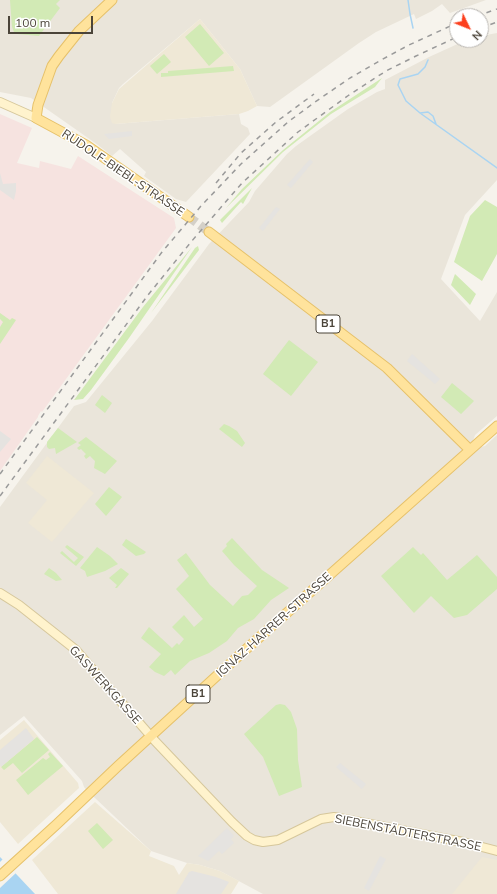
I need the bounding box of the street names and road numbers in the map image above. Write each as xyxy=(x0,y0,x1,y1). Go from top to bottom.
street label: RUDOLF-BIEBL-STRASSE xyxy=(59,127,187,219)
road number: B1 xyxy=(316,315,340,333)
street label: IGNAZ-HARRER-STRASSE xyxy=(214,570,334,680)
street label: GASWERKGASSE xyxy=(66,643,144,727)
road number: B1 xyxy=(186,685,210,703)
street label: SIEBENSTÄDTERSTRASSE xyxy=(334,812,482,854)

